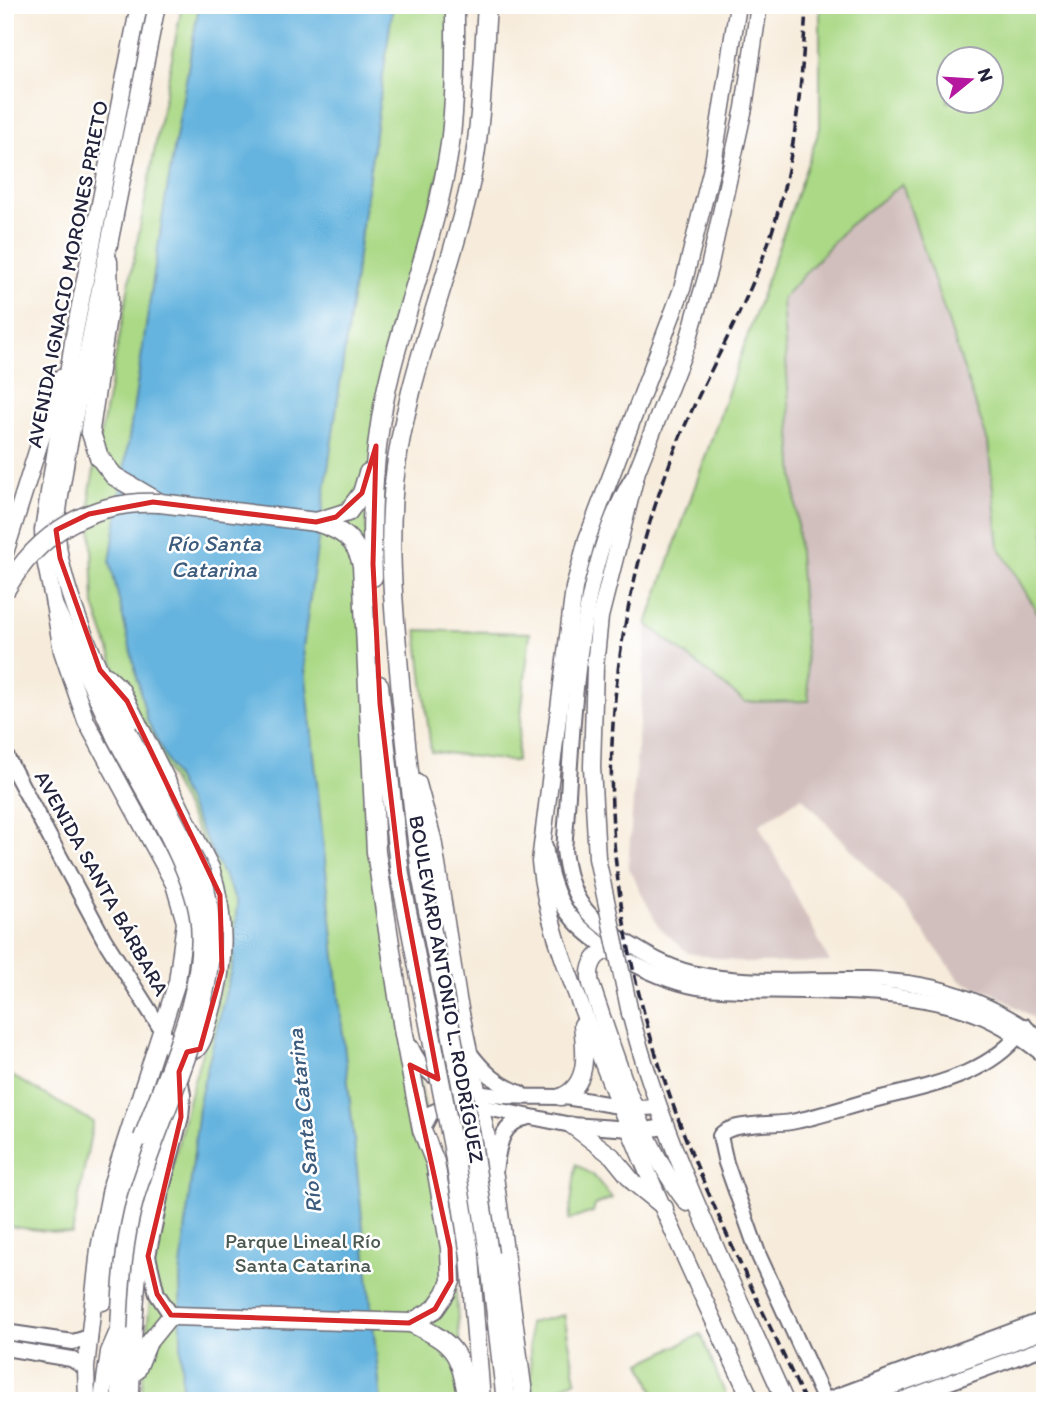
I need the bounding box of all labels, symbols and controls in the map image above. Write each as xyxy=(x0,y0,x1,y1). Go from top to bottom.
north arrow xyxy=(934,46,1004,116)
text: N xyxy=(973,65,999,85)
street label: AVENIDA IGNACIO MORONES PRIETO xyxy=(21,98,113,450)
water label: Río Santa Catarina xyxy=(167,529,261,583)
street label: AVENIDA SANTA BÁRBARA xyxy=(30,766,175,1000)
street label: BOULEVARD ANTONIO L. RODRÍGUEZ xyxy=(404,813,490,1165)
water label: Río Santa Catarina xyxy=(280,1026,328,1215)
park label: Parque Lineal Río Santa Catarina xyxy=(225,1228,381,1277)

